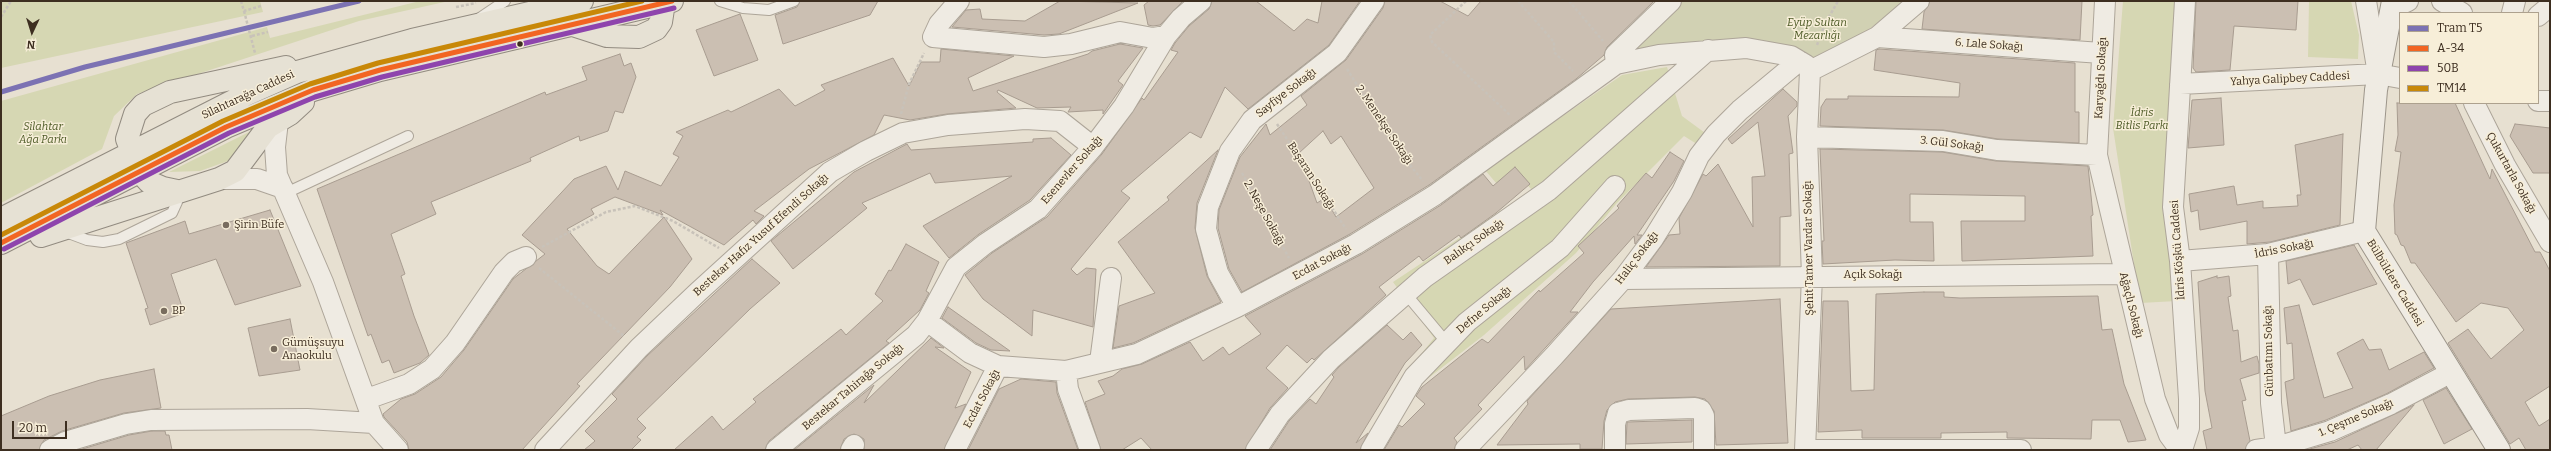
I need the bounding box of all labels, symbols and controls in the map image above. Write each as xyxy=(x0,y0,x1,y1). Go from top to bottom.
north arrow xyxy=(12,12,52,52)
legend xyxy=(2399,12,2539,104)
park label: Eyüp Sultan Mezarlığı xyxy=(1787,16,1847,42)
text: Tram T5 xyxy=(2437,21,2483,35)
street label: 6. Lale Sokağı xyxy=(1954,36,2024,54)
street label: Karyağdı Sokağı xyxy=(2092,37,2110,119)
text: N xyxy=(26,38,36,51)
unlabelled marker xyxy=(515,39,525,49)
text: A-34 xyxy=(2437,41,2464,55)
text: 50B xyxy=(2437,61,2459,75)
street label: Sayfiye Sokağı xyxy=(1253,65,1319,121)
street label: Silahtarağa Caddesi xyxy=(200,68,296,122)
street label: Yahya Galipbey Caddesi xyxy=(2230,69,2350,89)
text: TM14 xyxy=(2437,81,2466,95)
street label: 2. Menekşe Sokağı xyxy=(1353,83,1415,167)
park label: İdris Bitlis Parkı xyxy=(2116,106,2168,132)
park label: Silahtar Ağa Parkı xyxy=(19,120,67,146)
street label: Çukurtarla Sokağı xyxy=(2483,130,2539,216)
street label: Esenevler Sokağı xyxy=(1039,133,1105,207)
street label: 3. Gül Sokağı xyxy=(1919,134,1985,154)
street label: Başaran Sokağı xyxy=(1284,140,1338,212)
street label: Bestekar Hafız Yusuf Efendi Sokağı xyxy=(691,171,831,299)
street label: 2. Neşe Sokağı xyxy=(1241,178,1287,248)
street label: Şehit Tamer Vardar Sokağı xyxy=(1801,180,1817,316)
street label: İdris Köşkü Caddesi xyxy=(2168,200,2188,300)
street label: Balıkçı Sokağı xyxy=(1441,216,1507,268)
place label: Şirin Büfe xyxy=(234,218,284,232)
marker: Şirin Büfe xyxy=(221,220,231,230)
street label: Haliç Sokağı xyxy=(1613,229,1661,287)
street label: İdris Sokağı xyxy=(2253,237,2315,261)
street label: Bülbüldere Caddesi xyxy=(2364,237,2426,329)
street label: Ecdat Sokağı xyxy=(1290,241,1354,283)
street label: Açık Sokağı xyxy=(1844,268,1902,282)
street label: Ağaçlı Sokağı xyxy=(2116,271,2146,339)
street label: Defne Sokağı xyxy=(1454,283,1514,337)
place label: BP xyxy=(172,304,185,318)
street label: Günbatımı Sokağı xyxy=(2262,305,2276,397)
marker: BP xyxy=(159,306,169,316)
place label: Gümüşsuyu Anaokulu xyxy=(282,336,344,362)
street label: Bestekar Tahirağa Sokağı xyxy=(800,341,906,433)
marker: Gümüşsuyu Anaokulu xyxy=(269,344,279,354)
street label: Ecdat Sokağı xyxy=(961,367,1003,431)
street label: 1. Çeşme Sokağı xyxy=(2317,396,2395,440)
scale bar xyxy=(14,413,69,439)
text: 20 m xyxy=(19,421,47,435)

